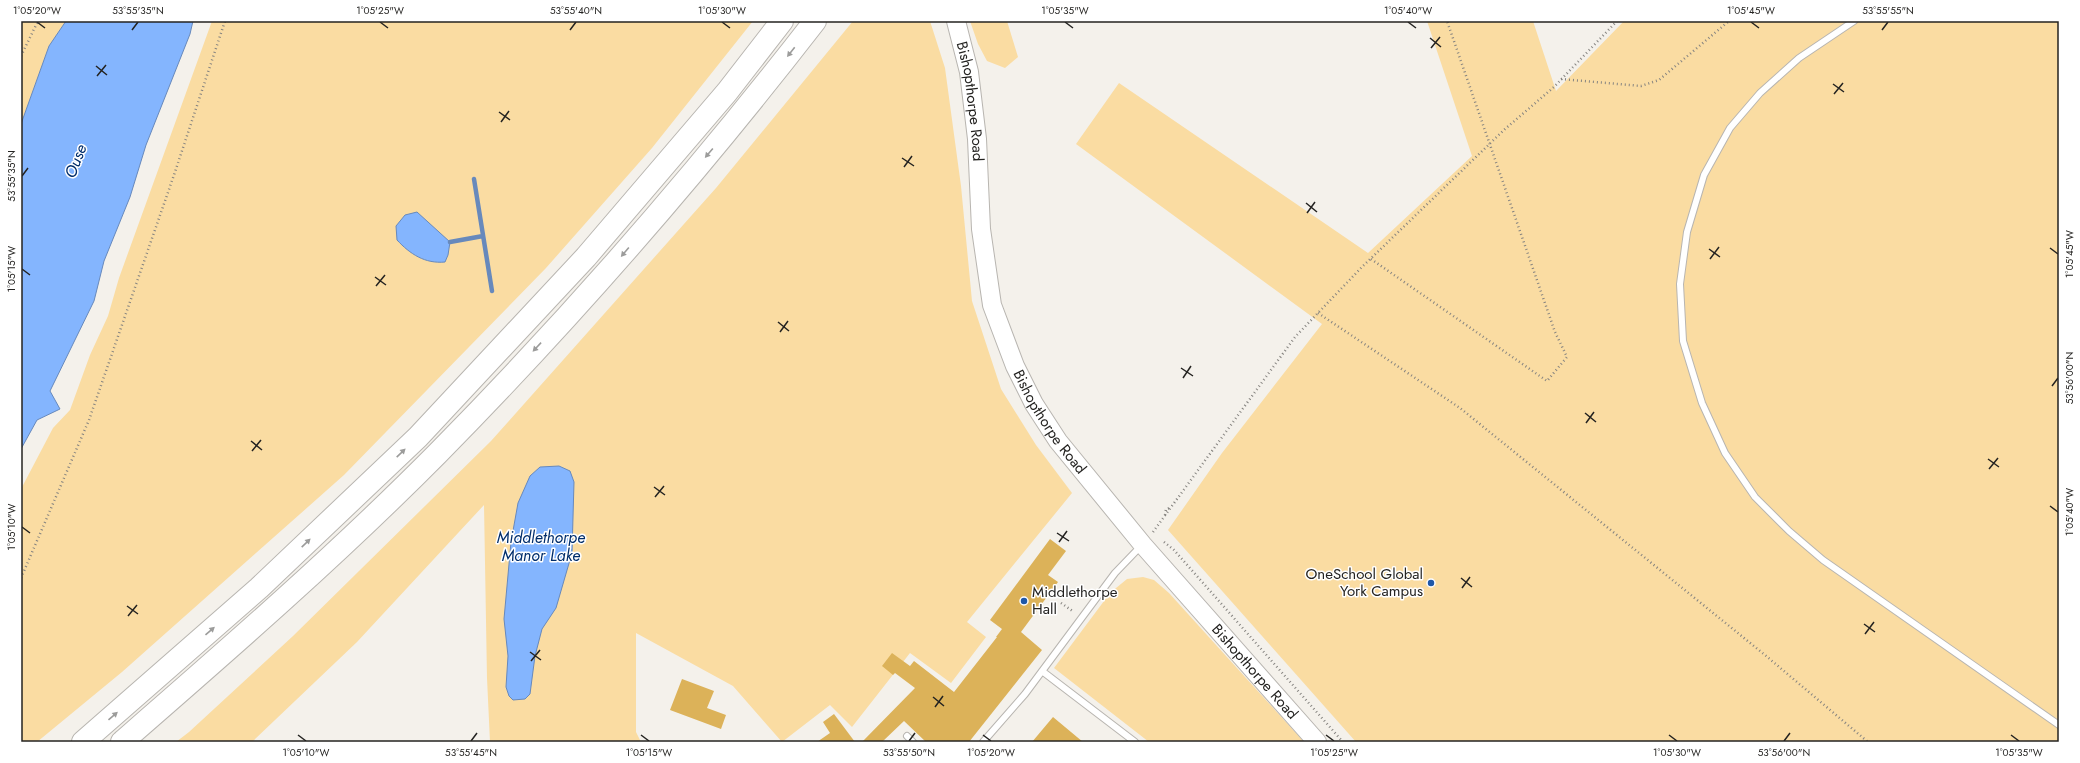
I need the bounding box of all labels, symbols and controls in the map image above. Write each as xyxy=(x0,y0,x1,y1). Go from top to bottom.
text: 1°05'20"W xyxy=(13,3,61,18)
text: 53°55'35"N xyxy=(112,3,164,18)
text: 1°05'25"W xyxy=(356,3,404,18)
text: 53°55'40"N xyxy=(550,3,602,18)
text: 1°05'30"W xyxy=(698,3,746,18)
text: 1°05'35"W xyxy=(1041,3,1089,18)
text: 1°05'40"W xyxy=(1384,3,1432,18)
text: 1°05'45"W xyxy=(1727,3,1775,18)
text: 53°55'55"N xyxy=(1862,3,1914,18)
street label: Bishopthorpe Road xyxy=(951,39,989,162)
one-way arrow xyxy=(786,46,795,57)
water label: Ouse xyxy=(59,141,92,181)
one-way arrow xyxy=(704,147,713,158)
text: 53°55'35"N xyxy=(4,150,19,202)
text: 1°05'45"W xyxy=(2062,230,2077,278)
text: 1°05'15"W xyxy=(4,246,19,292)
one-way arrow xyxy=(620,246,629,257)
one-way arrow xyxy=(532,342,541,353)
text: 53°56'00"N xyxy=(2062,352,2077,404)
street label: Bishopthorpe Road xyxy=(1008,366,1092,479)
one-way arrow xyxy=(396,449,406,458)
text: 1°05'40"W xyxy=(2062,488,2077,536)
text: 1°05'10"W xyxy=(4,503,19,550)
water label: Middlethorpe Manor Lake xyxy=(497,526,585,567)
one-way arrow xyxy=(302,539,311,548)
place label: OneSchool Global York Campus xyxy=(1305,563,1423,602)
marker: OneSchool Global York Campus xyxy=(1426,578,1436,588)
place label: Middlethorpe Hall xyxy=(1032,581,1118,620)
marker: Middlethorpe Hall xyxy=(1019,596,1029,606)
street label: Bishopthorpe Road xyxy=(1207,619,1303,724)
one-way arrow xyxy=(205,626,216,635)
one-way arrow xyxy=(107,712,118,721)
text: 1°05'10"W xyxy=(283,745,330,760)
text: 53°55'45"N xyxy=(445,745,497,760)
text: 1°05'15"W xyxy=(626,745,672,760)
text: 53°55'50"N xyxy=(883,745,935,760)
text: 1°05'20"W xyxy=(967,745,1015,760)
text: 1°05'25"W xyxy=(1310,745,1358,760)
text: 1°05'30"W xyxy=(1653,745,1701,760)
text: 53°56'00"N xyxy=(1758,745,1810,760)
text: 1°05'35"W xyxy=(1995,745,2043,760)

